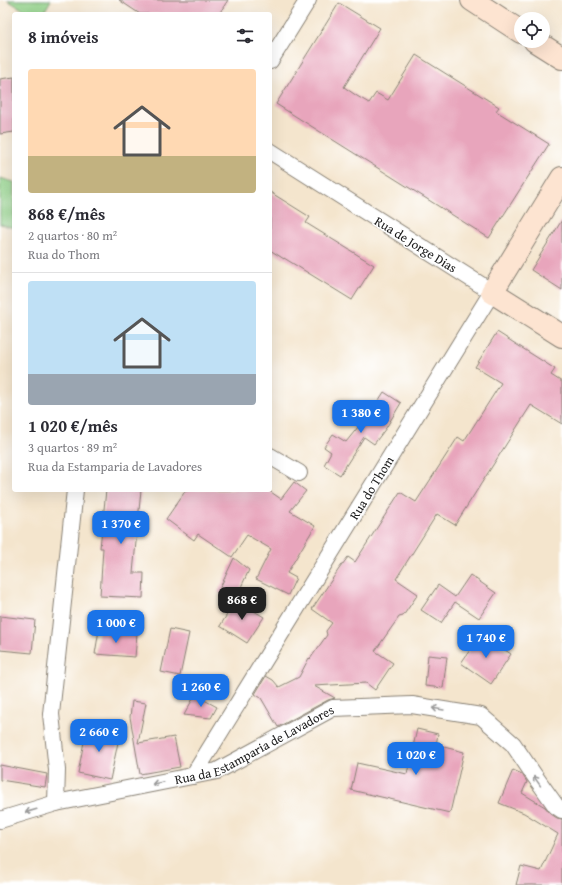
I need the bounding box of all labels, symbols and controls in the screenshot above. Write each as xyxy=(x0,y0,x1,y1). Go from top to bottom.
map controls xyxy=(514,12,550,48)
button: locate xyxy=(514,12,550,48)
text: 8 imóveis xyxy=(28,24,99,49)
icon: filters xyxy=(234,25,256,47)
icon: home xyxy=(106,95,178,167)
text: 868 €/mês xyxy=(28,201,105,226)
street label: Rua de Jorge Dias xyxy=(371,212,461,277)
text: 2 quartos · 80 m² xyxy=(28,226,117,245)
text: Rua do Thom xyxy=(28,245,100,264)
icon: home xyxy=(106,307,178,379)
pin: 1 380 € xyxy=(324,400,398,434)
text: 1 380 € xyxy=(341,403,381,422)
text: 1 020 €/mês xyxy=(28,413,118,438)
text: 3 quartos · 89 m² xyxy=(28,438,117,457)
street label: Rua do Thom xyxy=(345,452,399,523)
text: Rua da Estamparia de Lavadores xyxy=(28,457,202,476)
pin: 1 370 € xyxy=(84,511,158,545)
text: 1 370 € xyxy=(101,514,141,533)
pin: 868 € xyxy=(214,587,270,621)
text: 868 € xyxy=(227,590,257,609)
pin: 1 000 € xyxy=(79,610,153,644)
text: 1 000 € xyxy=(96,613,136,632)
pin: 1 740 € xyxy=(449,625,523,659)
text: 1 740 € xyxy=(466,628,506,647)
pin: 1 260 € xyxy=(164,674,238,708)
text: 1 260 € xyxy=(181,677,221,696)
street label: Rua da Estamparia de Lavadores xyxy=(173,700,337,789)
one-way arrow xyxy=(432,705,445,713)
pin: 2 660 € xyxy=(62,719,136,753)
text: 2 660 € xyxy=(79,722,119,741)
pin: 1 020 € xyxy=(379,742,453,776)
text: 1 020 € xyxy=(396,745,436,764)
one-way arrow xyxy=(533,775,541,786)
one-way arrow xyxy=(152,780,165,788)
one-way arrow xyxy=(25,808,38,815)

